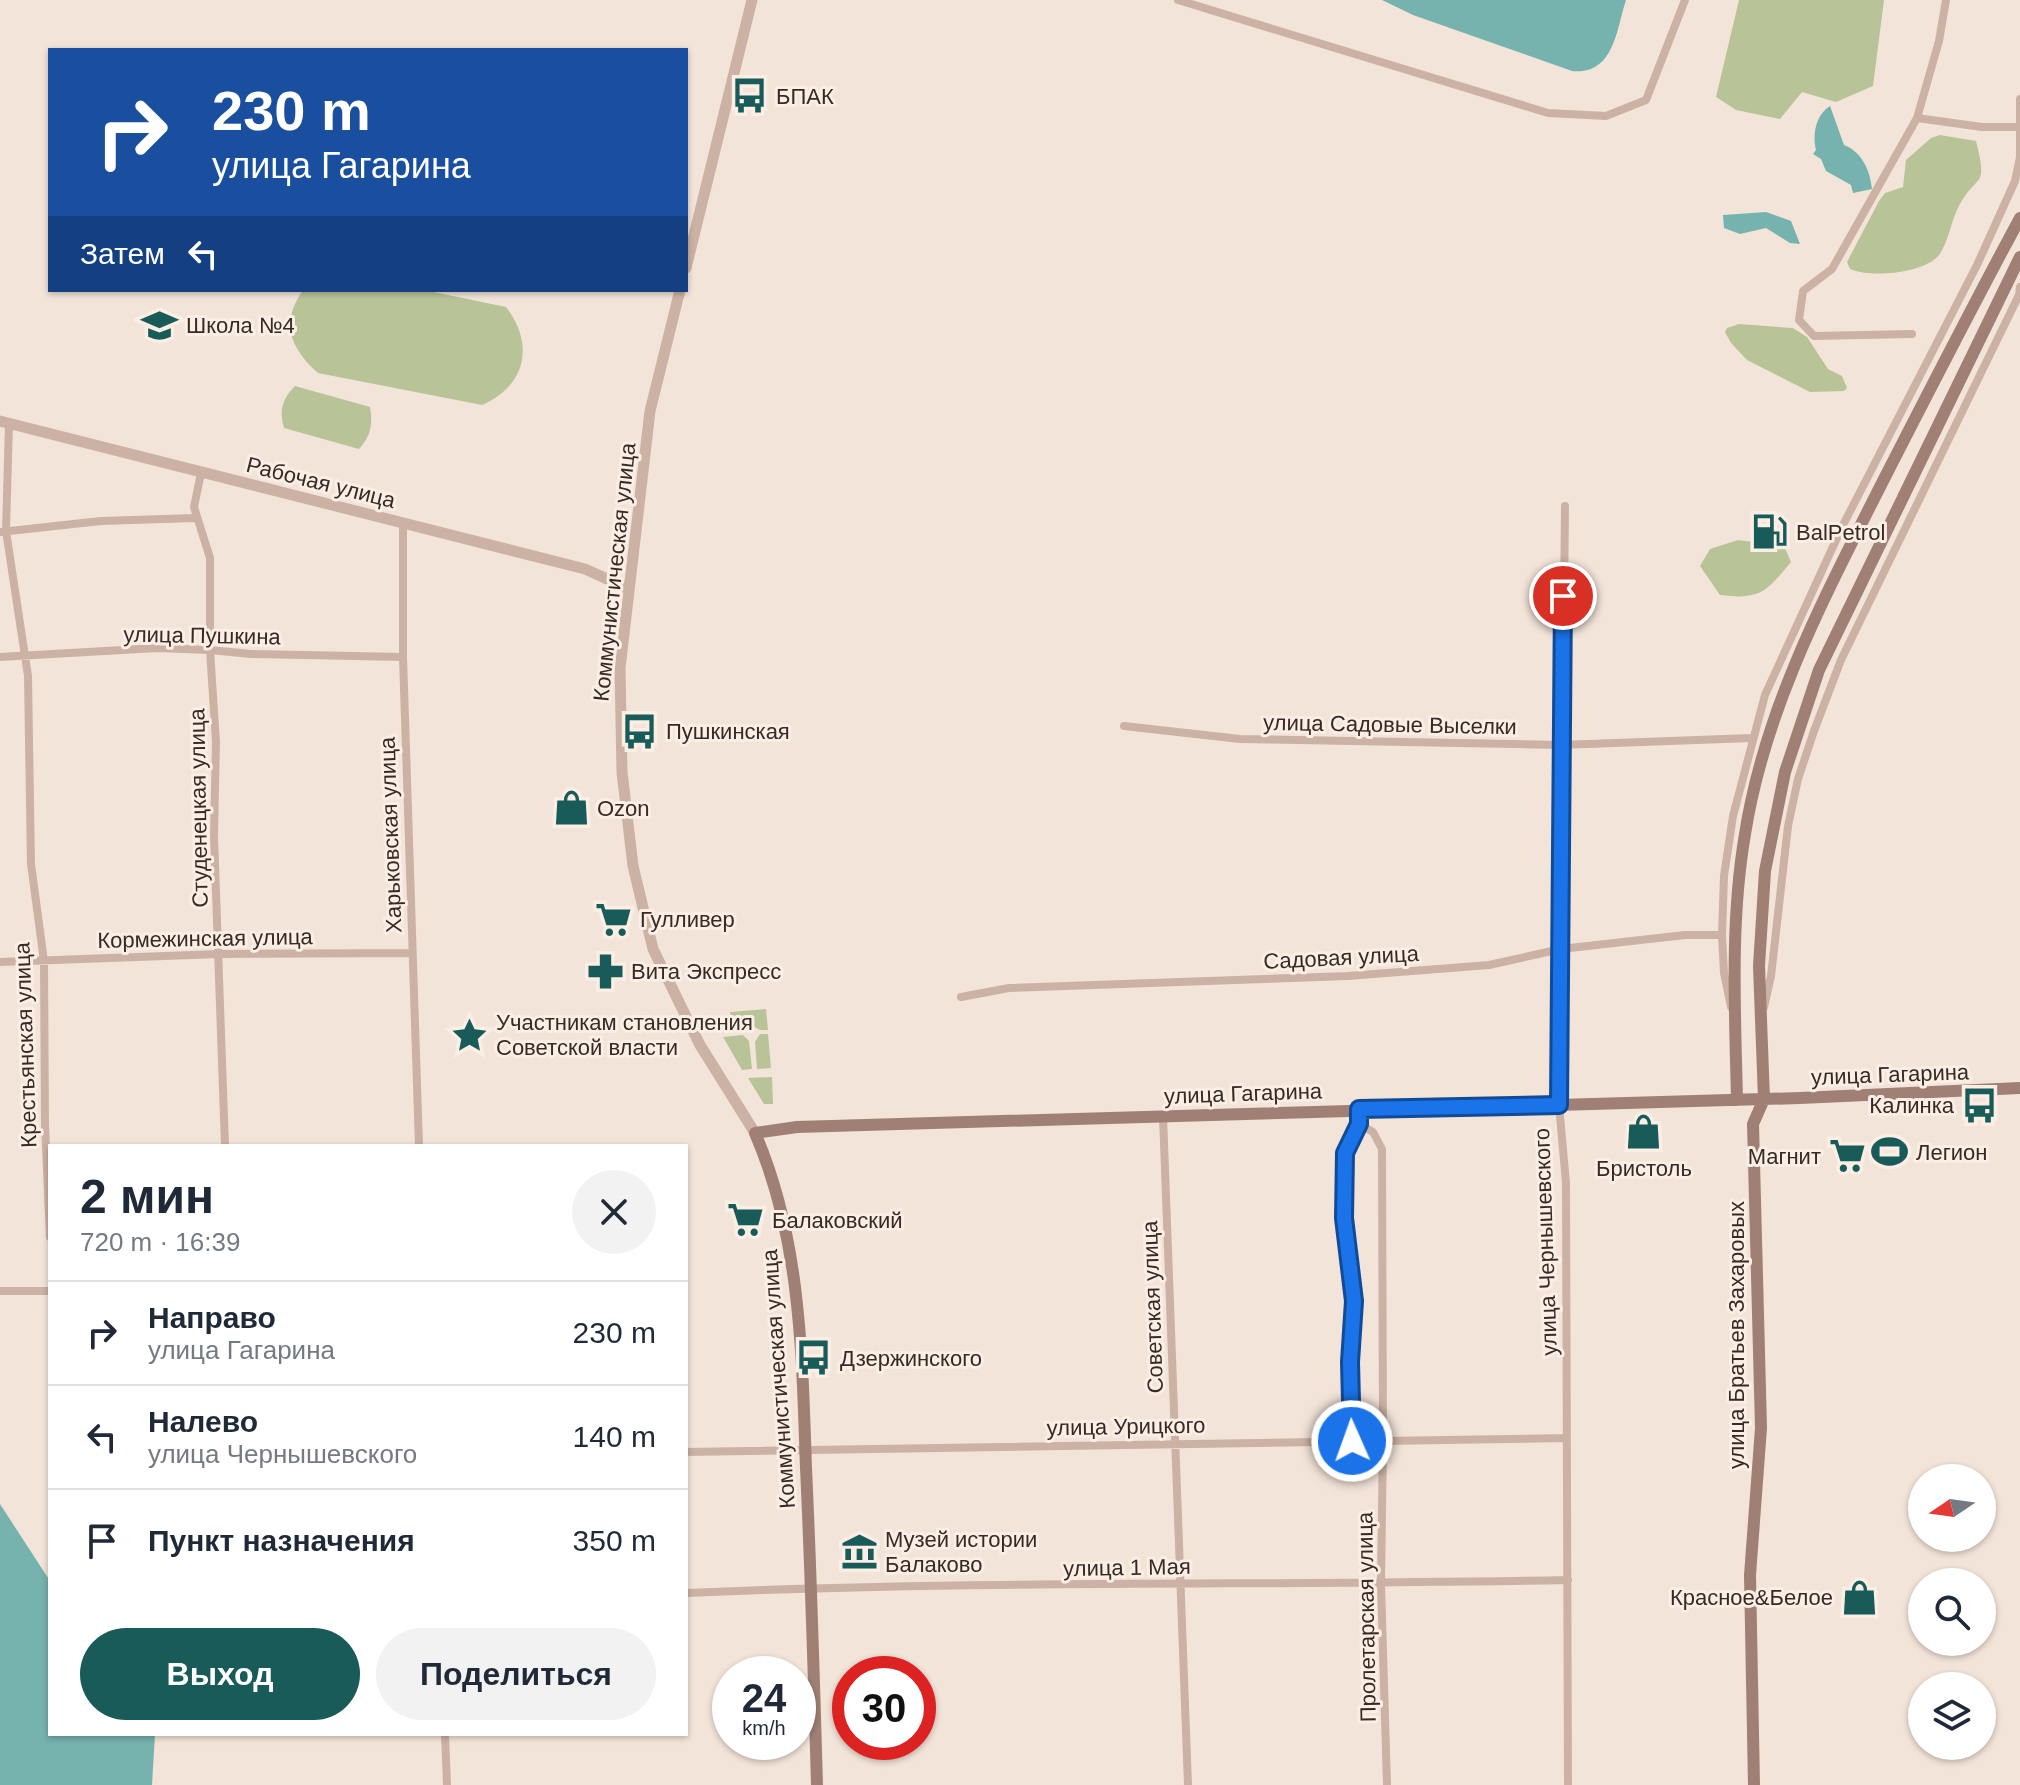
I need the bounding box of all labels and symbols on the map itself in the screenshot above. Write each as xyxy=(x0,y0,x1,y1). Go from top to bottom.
bus stop icon: БПАК xyxy=(731,77,769,115)
place label: БПАК xyxy=(776,84,834,109)
school or university icon: Школа №4 xyxy=(141,306,179,344)
place label: Школа №4 xyxy=(186,313,295,338)
street label: Коммунистическая улица xyxy=(588,441,641,703)
street label: Рабочая улица xyxy=(244,452,399,513)
fuel station icon: BalPetrol xyxy=(1751,513,1789,551)
place label: BalPetrol xyxy=(1796,520,1885,545)
pin xyxy=(1529,562,1597,630)
street label: улица Пушкина xyxy=(123,622,282,649)
street label: Студенецкая улица xyxy=(184,707,213,908)
street label: улица Садовые Выселки xyxy=(1263,710,1517,739)
bus stop icon: Пушкинская xyxy=(621,712,659,750)
place label: Пушкинская xyxy=(666,719,790,744)
street label: Харьковская улица xyxy=(375,736,406,933)
shop icon: Ozon xyxy=(552,789,590,827)
place label: Ozon xyxy=(597,796,650,821)
supermarket icon: Гулливер xyxy=(595,900,633,938)
place label: Гулливер xyxy=(640,907,735,932)
street label: Кормежинская улица xyxy=(97,924,314,953)
street label: Крестьянская улица xyxy=(9,941,42,1148)
street label: Садовая улица xyxy=(1263,941,1420,974)
pharmacy icon: Вита Экспресс xyxy=(586,952,624,990)
place label: Вита Экспресс xyxy=(631,959,781,984)
place label: Участникам становления Советской власти xyxy=(496,1010,753,1060)
place icon: Участникам становления Советской власти xyxy=(451,1016,489,1054)
street label: улица Гагарина xyxy=(1811,1059,1970,1090)
street label: улица Гагарина xyxy=(1164,1078,1323,1109)
bus stop icon: Калинка xyxy=(1961,1086,1999,1124)
place label: Калинка xyxy=(1869,1093,1955,1118)
shop icon: Бристоль xyxy=(1625,1113,1663,1151)
street label: улица Чернышевского xyxy=(1529,1128,1562,1356)
sports icon: Легион xyxy=(1871,1133,1909,1171)
supermarket icon: Магнит xyxy=(1828,1137,1866,1175)
place label: Легион xyxy=(1916,1140,1987,1165)
place label: Магнит xyxy=(1748,1144,1821,1169)
place label: Бристоль xyxy=(1596,1156,1692,1181)
supermarket icon: Балаковский xyxy=(727,1201,765,1239)
street label: улица Братьев Захаровых xyxy=(1724,1201,1749,1469)
place label: Балаковский xyxy=(772,1208,903,1233)
street label: Советская улица xyxy=(1137,1219,1168,1394)
street label: Коммунистическая улица xyxy=(757,1248,800,1509)
bus stop icon: Дзержинского xyxy=(795,1339,833,1377)
place label: Дзержинского xyxy=(840,1346,982,1371)
position arrow xyxy=(1310,1399,1394,1483)
street label: улица Урицкого xyxy=(1047,1413,1206,1440)
north arrow xyxy=(1908,1464,1996,1552)
street label: Пролетарская улица xyxy=(1352,1511,1381,1722)
place label: Музей истории Балаково xyxy=(885,1527,1037,1577)
museum icon: Музей истории Балаково xyxy=(840,1533,878,1571)
street label: улица 1 Мая xyxy=(1063,1554,1191,1581)
shop icon: Красное&Белое xyxy=(1840,1578,1878,1616)
place label: Красное&Белое xyxy=(1670,1585,1833,1610)
speed limit sign: 30 xyxy=(832,1656,936,1760)

